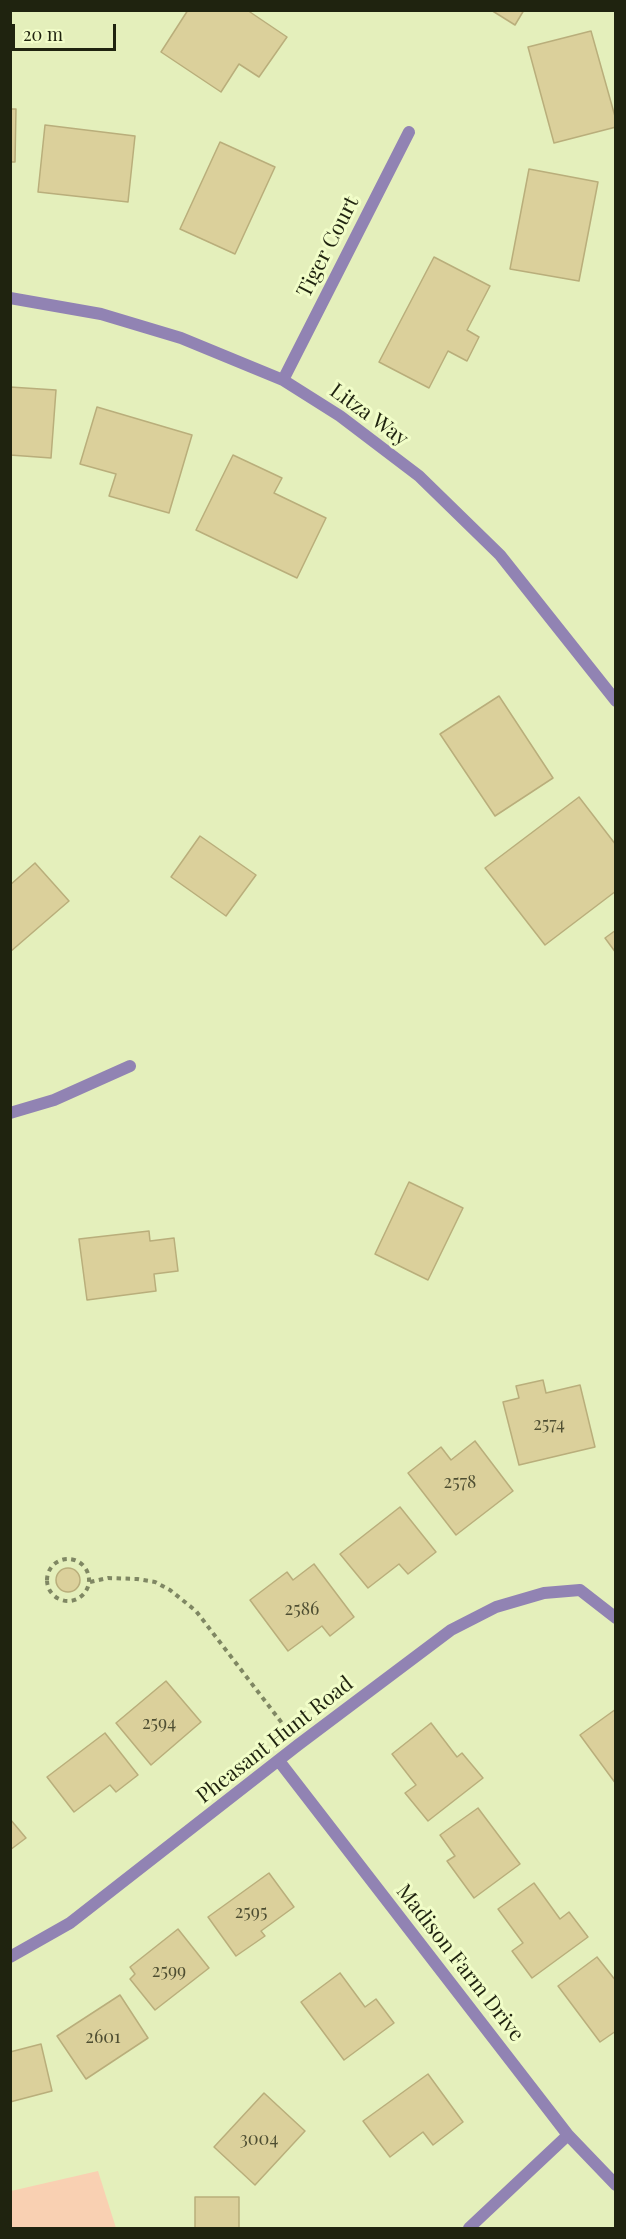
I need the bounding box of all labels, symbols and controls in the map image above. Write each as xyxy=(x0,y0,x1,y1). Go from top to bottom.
scale bar xyxy=(15,12,118,50)
text: 20 m xyxy=(23,22,63,46)
street label: Tiger Court xyxy=(292,192,364,302)
street label: Litza Way xyxy=(325,378,413,452)
house number: 2574 xyxy=(533,1413,565,1435)
house number: 2578 xyxy=(444,1471,476,1493)
house number: 2586 xyxy=(285,1598,319,1620)
street label: Pheasant Hunt Road xyxy=(192,1671,358,1809)
house number: 2594 xyxy=(142,1712,176,1734)
street label: Madison Farm Drive xyxy=(391,1879,529,2047)
house number: 2595 xyxy=(235,1901,267,1923)
house number: 2599 xyxy=(152,1960,186,1982)
house number: 2601 xyxy=(85,2026,121,2048)
house number: 3004 xyxy=(240,2128,278,2150)

